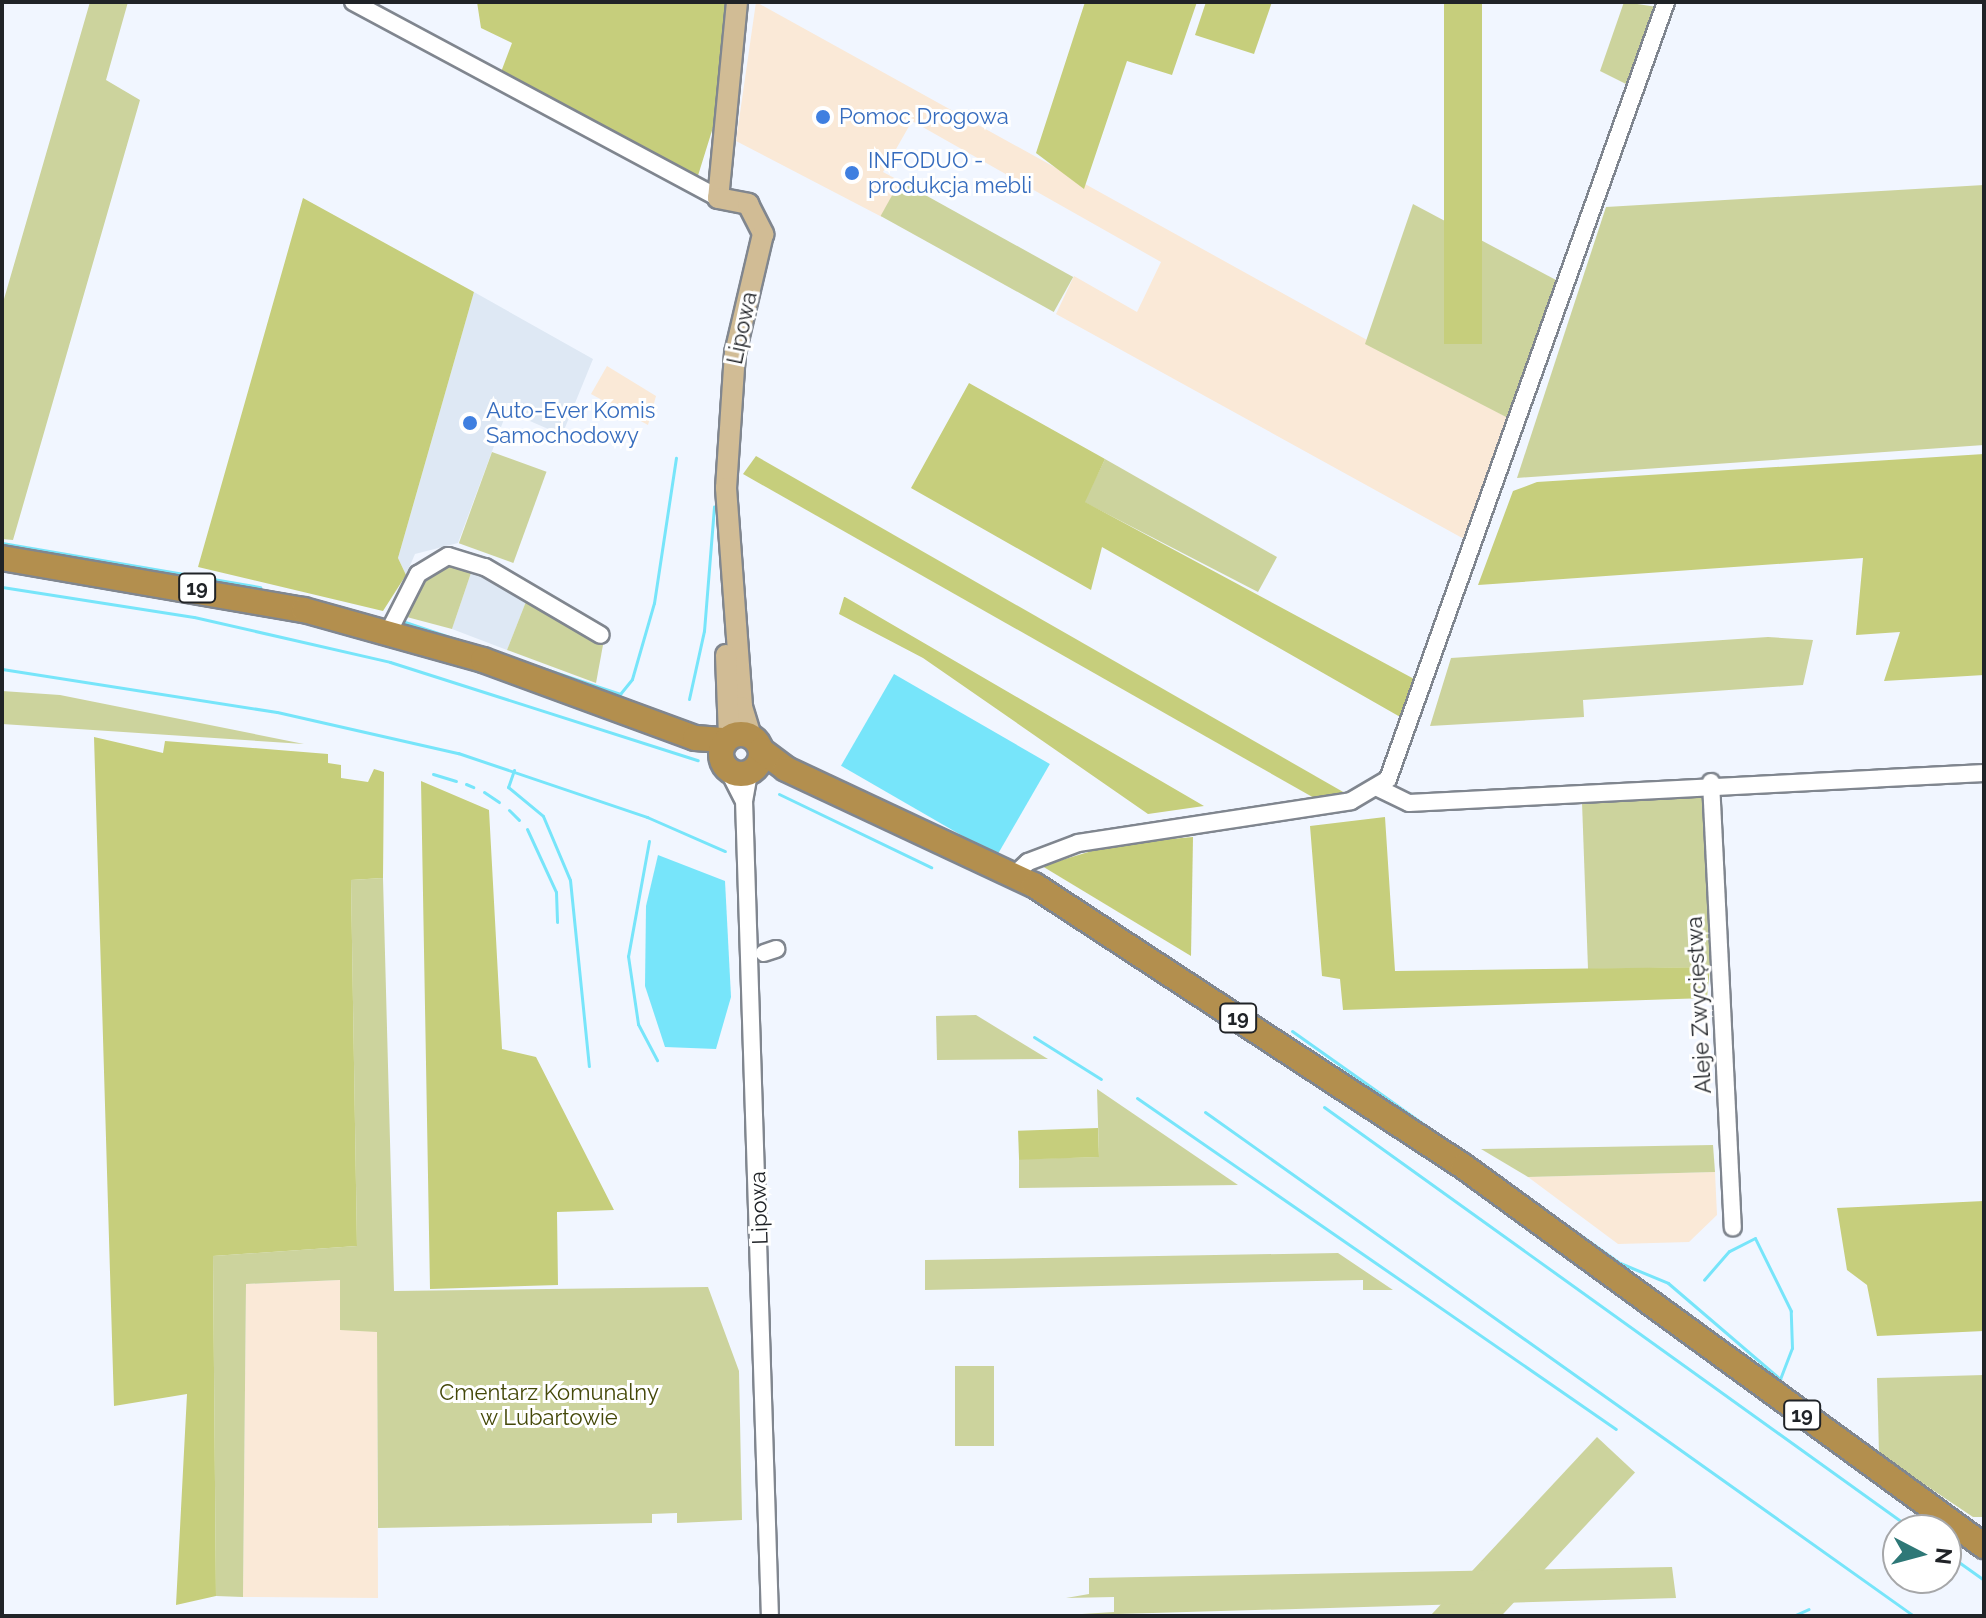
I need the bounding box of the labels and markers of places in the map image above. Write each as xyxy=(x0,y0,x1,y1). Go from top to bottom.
place label: Pomoc Drogowa xyxy=(839,104,1009,130)
marker: Pomoc Drogowa xyxy=(814,108,832,126)
place label: INFODUO - produkcja mebli xyxy=(868,147,1032,198)
marker: INFODUO - produkcja mebli xyxy=(843,164,861,182)
place label: Auto-Ever Komis Samochodowy xyxy=(486,397,656,448)
marker: Auto-Ever Komis Samochodowy xyxy=(461,414,479,432)

